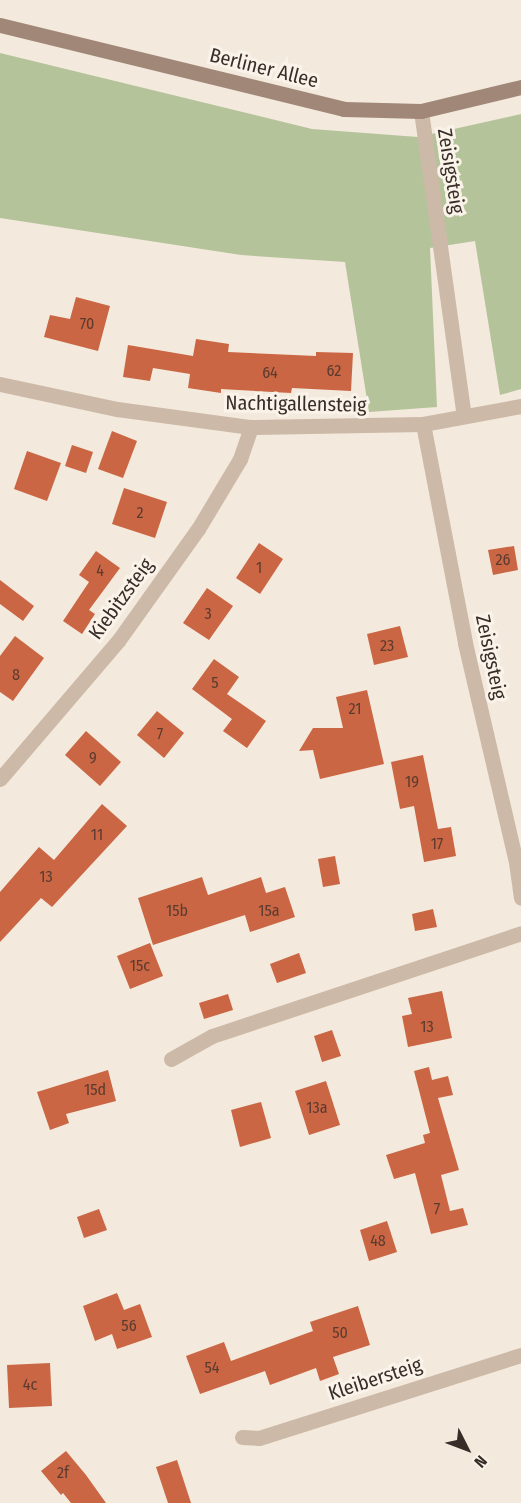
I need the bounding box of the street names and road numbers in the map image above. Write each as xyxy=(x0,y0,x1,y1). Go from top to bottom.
street label: Berliner Allee xyxy=(207,43,321,93)
street label: Zeisigsteig xyxy=(432,127,470,215)
street label: Nachtigallensteig xyxy=(225,391,367,417)
street label: Kiebitzsteig xyxy=(83,554,159,644)
street label: Zeisigsteig xyxy=(470,613,512,701)
street label: Kleibersteig xyxy=(325,1353,425,1405)

